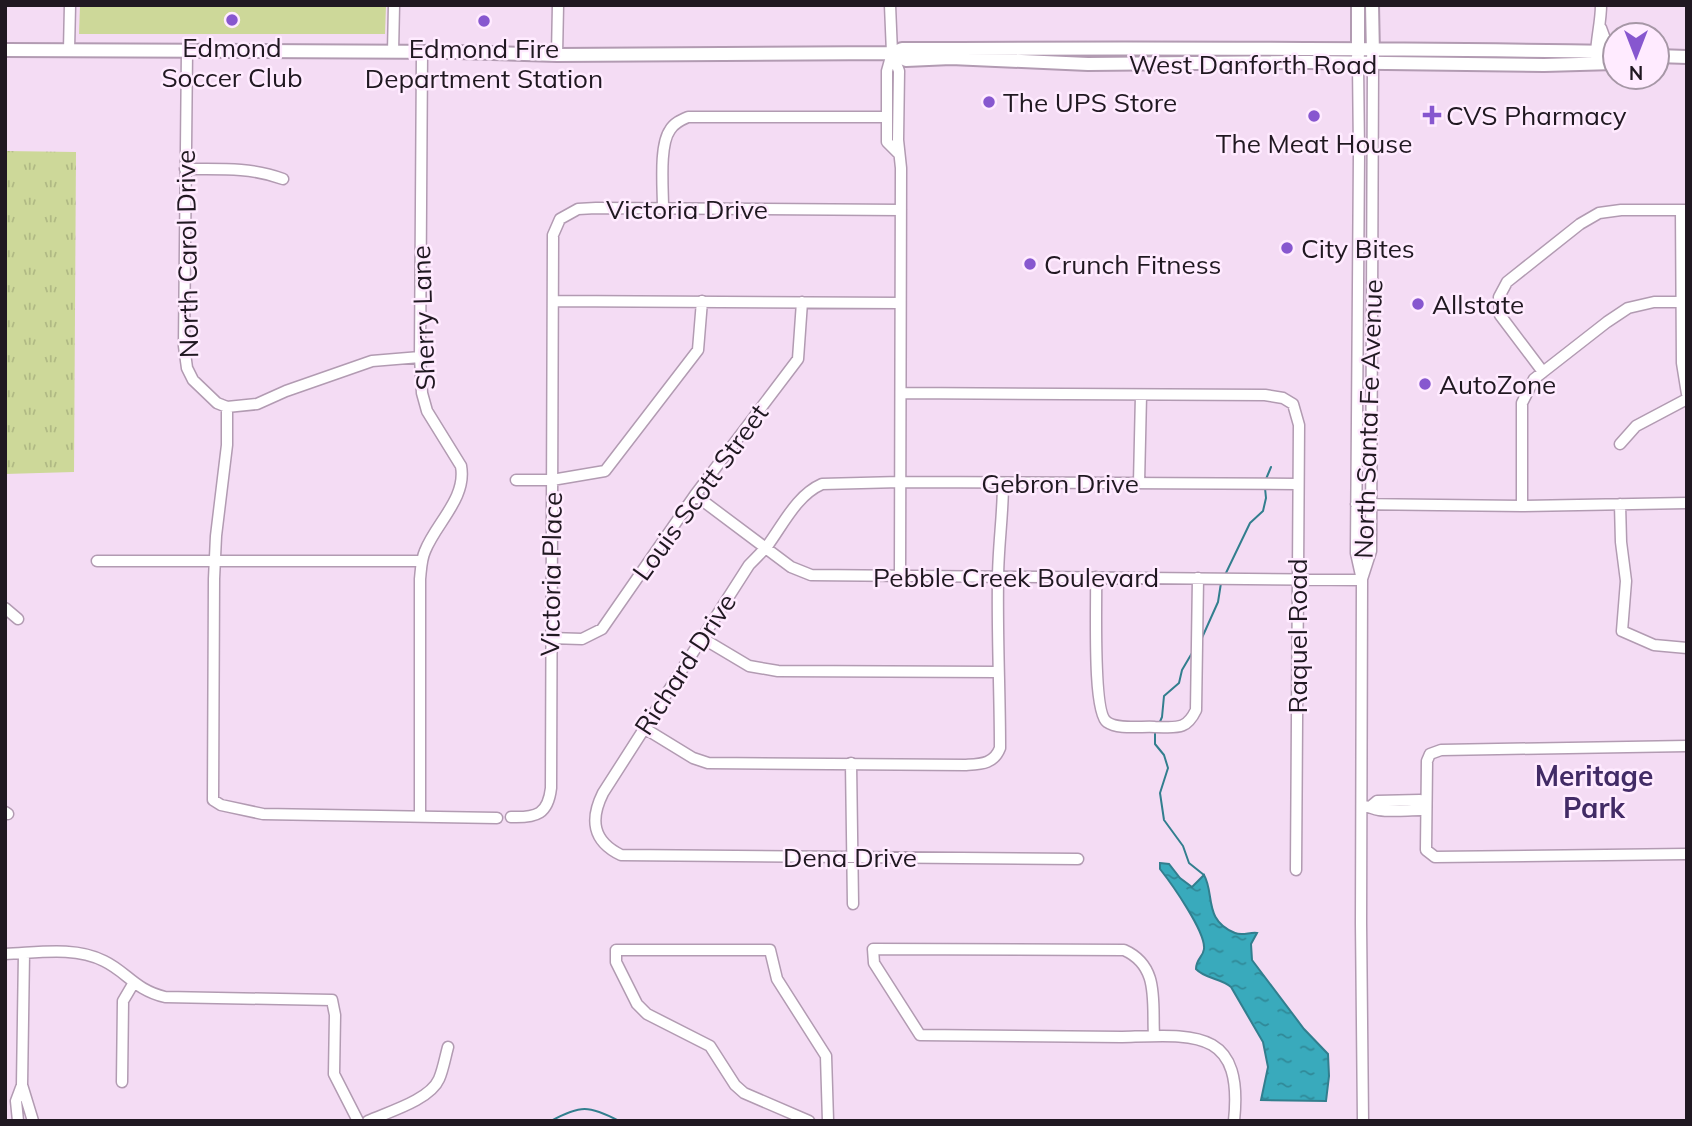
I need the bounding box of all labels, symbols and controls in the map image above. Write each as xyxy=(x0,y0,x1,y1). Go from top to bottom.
marker: Edmond Soccer Club xyxy=(224,12,240,28)
marker: Edmond Fire Department Station xyxy=(476,13,492,29)
north arrow xyxy=(1601,21,1671,91)
place label: Edmond Soccer Club xyxy=(161,31,303,94)
place label: Edmond Fire Department Station xyxy=(365,32,603,95)
street label: West Danforth Road xyxy=(1129,48,1377,81)
text: N xyxy=(1629,61,1643,85)
place label: The UPS Store xyxy=(1003,86,1177,119)
marker: The UPS Store xyxy=(981,94,997,110)
place label: CVS Pharmacy xyxy=(1446,99,1627,132)
marker: CVS Pharmacy xyxy=(1424,107,1440,123)
marker: The Meat House xyxy=(1306,108,1322,124)
place label: The Meat House xyxy=(1216,127,1412,160)
street label: North Carol Drive xyxy=(169,150,205,358)
street label: Victoria Drive xyxy=(606,193,768,226)
place label: City Bites xyxy=(1301,232,1415,265)
marker: City Bites xyxy=(1279,240,1295,256)
street label: Sherry Lane xyxy=(404,245,442,391)
place label: Crunch Fitness xyxy=(1044,248,1221,281)
marker: Crunch Fitness xyxy=(1022,256,1038,272)
street label: North Santa Fe Avenue xyxy=(1347,279,1389,559)
place label: Allstate xyxy=(1432,288,1524,321)
marker: Allstate xyxy=(1410,296,1426,312)
place label: AutoZone xyxy=(1439,368,1556,401)
marker: AutoZone xyxy=(1417,376,1433,392)
street label: Louis Scott Street xyxy=(625,397,775,587)
street label: Gebron Drive xyxy=(981,467,1139,500)
street label: Victoria Place xyxy=(533,491,569,657)
street label: Raquel Road xyxy=(1281,558,1314,714)
street label: Pebble Creek Boulevard xyxy=(873,561,1159,594)
street label: Richard Drive xyxy=(627,587,743,741)
district label: Meritage Park xyxy=(1535,758,1653,825)
street label: Dena Drive xyxy=(783,841,917,874)

